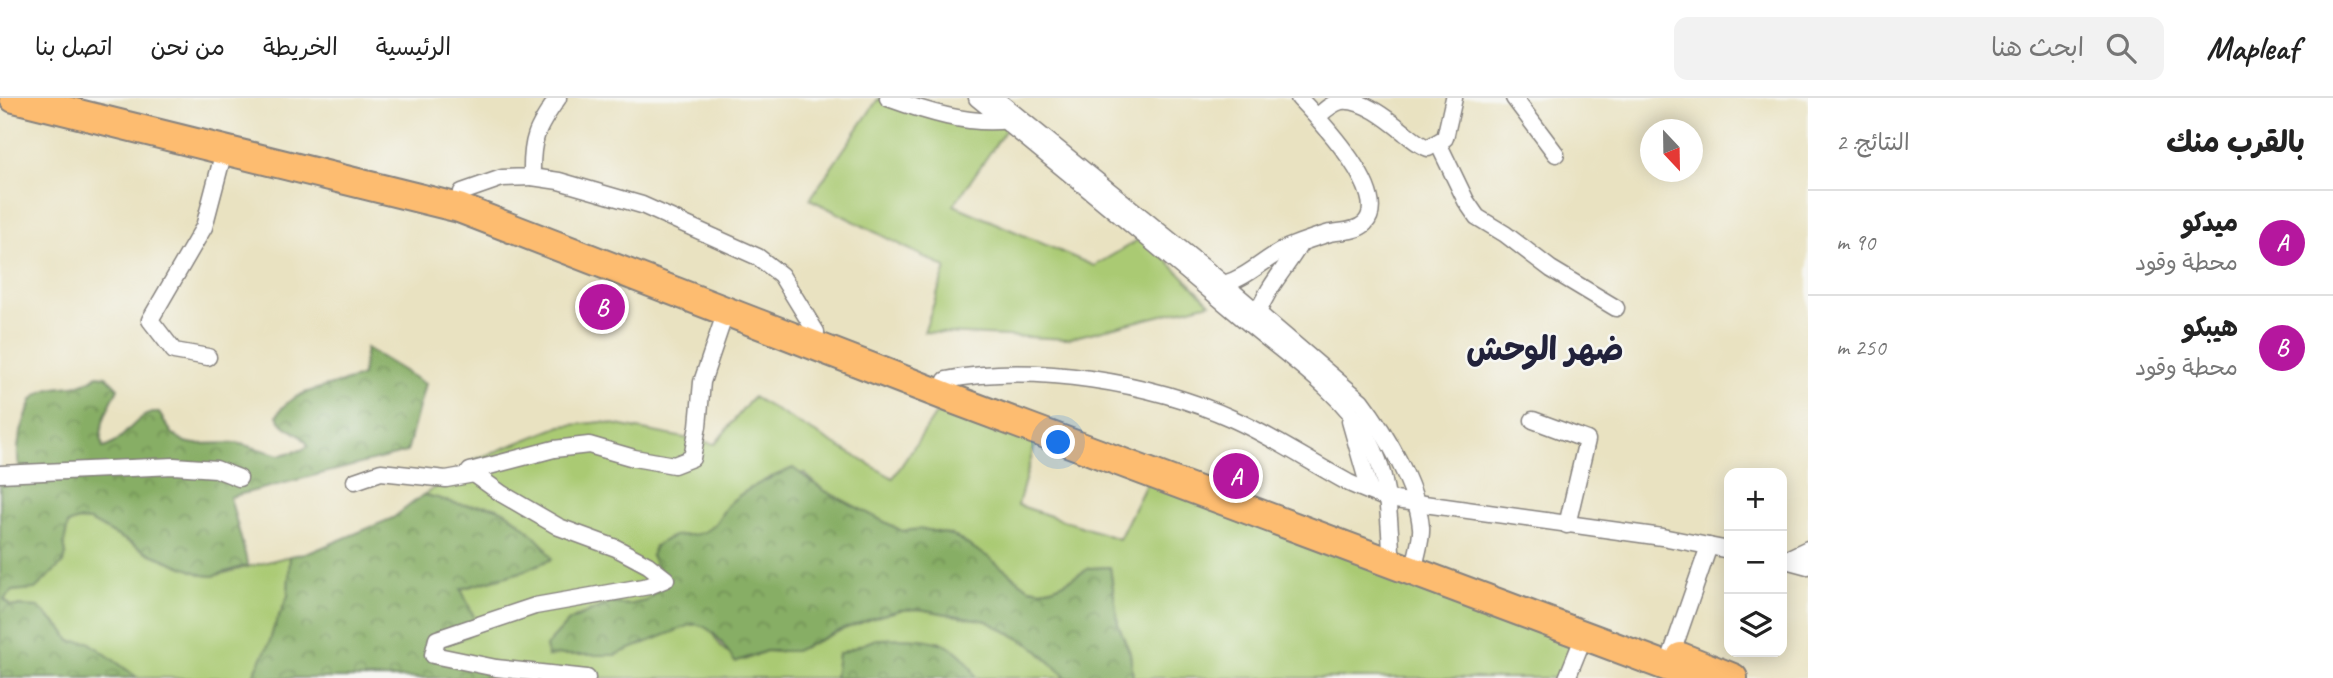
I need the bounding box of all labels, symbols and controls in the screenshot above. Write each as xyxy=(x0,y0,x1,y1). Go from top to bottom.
search box xyxy=(1674,17,2164,80)
text: Mapleaf xyxy=(2206,27,2298,69)
icon: search xyxy=(2102,29,2140,67)
text: ابحث هنا xyxy=(1991,31,2084,64)
text: اتصل بنا xyxy=(35,32,113,62)
text: من نحن xyxy=(151,32,225,62)
text: الخريطة xyxy=(263,32,338,62)
text: الرئيسية xyxy=(376,32,451,62)
north arrow xyxy=(1640,119,1703,182)
text: بالقرب منك xyxy=(2166,123,2305,161)
text: النتائج: 2 xyxy=(1836,128,1910,157)
text: ميدكو xyxy=(2182,206,2238,239)
text: 90 m xyxy=(1836,228,1875,257)
text: A xyxy=(2276,228,2288,257)
text: محطة وقود xyxy=(2135,248,2238,277)
pin: B xyxy=(579,281,625,333)
text: هيبكو xyxy=(2183,311,2238,344)
district label: ضهر الوحش xyxy=(1466,328,1624,370)
text: 250 m xyxy=(1836,333,1886,362)
text: B xyxy=(2276,333,2288,362)
text: محطة وقود xyxy=(2135,353,2238,382)
your location xyxy=(1041,425,1075,459)
pin: A xyxy=(1213,450,1259,502)
map controls xyxy=(1724,468,1787,657)
button: + xyxy=(1724,468,1787,531)
button: − xyxy=(1724,531,1787,594)
button: layers xyxy=(1724,594,1787,657)

